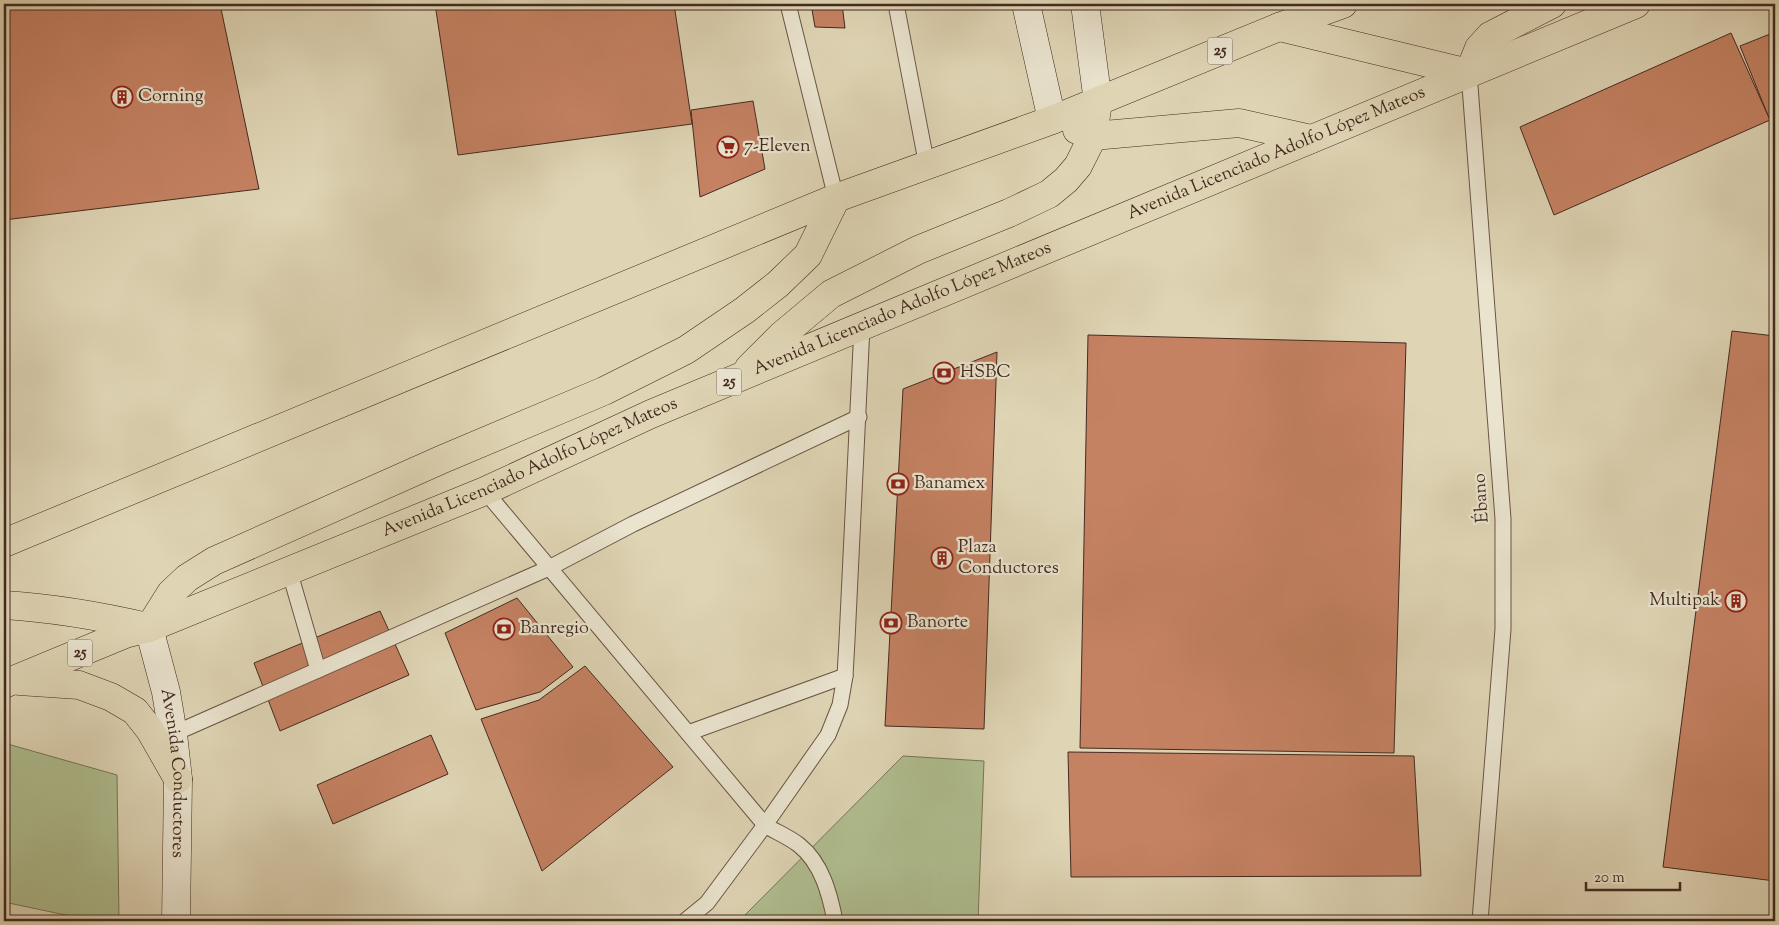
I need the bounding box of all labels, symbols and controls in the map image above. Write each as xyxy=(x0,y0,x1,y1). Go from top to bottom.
road number: 25 xyxy=(1208,37,1232,64)
street label: Avenida Licenciado Adolfo López Mateos xyxy=(1123,80,1429,227)
place label: Corning xyxy=(138,84,204,110)
building icon: Corning xyxy=(110,85,134,109)
place label: 7-Eleven xyxy=(744,134,811,160)
supermarket icon: 7-Eleven xyxy=(716,135,740,159)
street label: Avenida Licenciado Adolfo López Mateos xyxy=(750,236,1056,383)
place label: HSBC xyxy=(960,360,1011,386)
bank icon: HSBC xyxy=(932,361,956,385)
road number: 25 xyxy=(716,368,742,396)
street label: Avenida Licenciado Adolfo López Mateos xyxy=(378,391,682,545)
place label: Banamex xyxy=(914,471,985,497)
bank icon: Banamex xyxy=(886,472,910,496)
street label: Ébano xyxy=(1467,472,1497,524)
place label: Plaza Conductores xyxy=(958,535,1059,582)
building icon: Plaza Conductores xyxy=(930,546,954,570)
place label: Multipak xyxy=(1649,588,1720,614)
building icon: Multipak xyxy=(1724,589,1748,613)
place label: Banorte xyxy=(907,610,968,636)
bank icon: Banorte xyxy=(879,611,903,635)
place label: Banregio xyxy=(520,616,589,642)
bank icon: Banregio xyxy=(492,617,516,641)
road number: 25 xyxy=(68,640,92,666)
street label: Avenida Conductores xyxy=(153,687,191,858)
scale bar xyxy=(1586,860,1680,892)
text: 20 m xyxy=(1594,868,1625,889)

